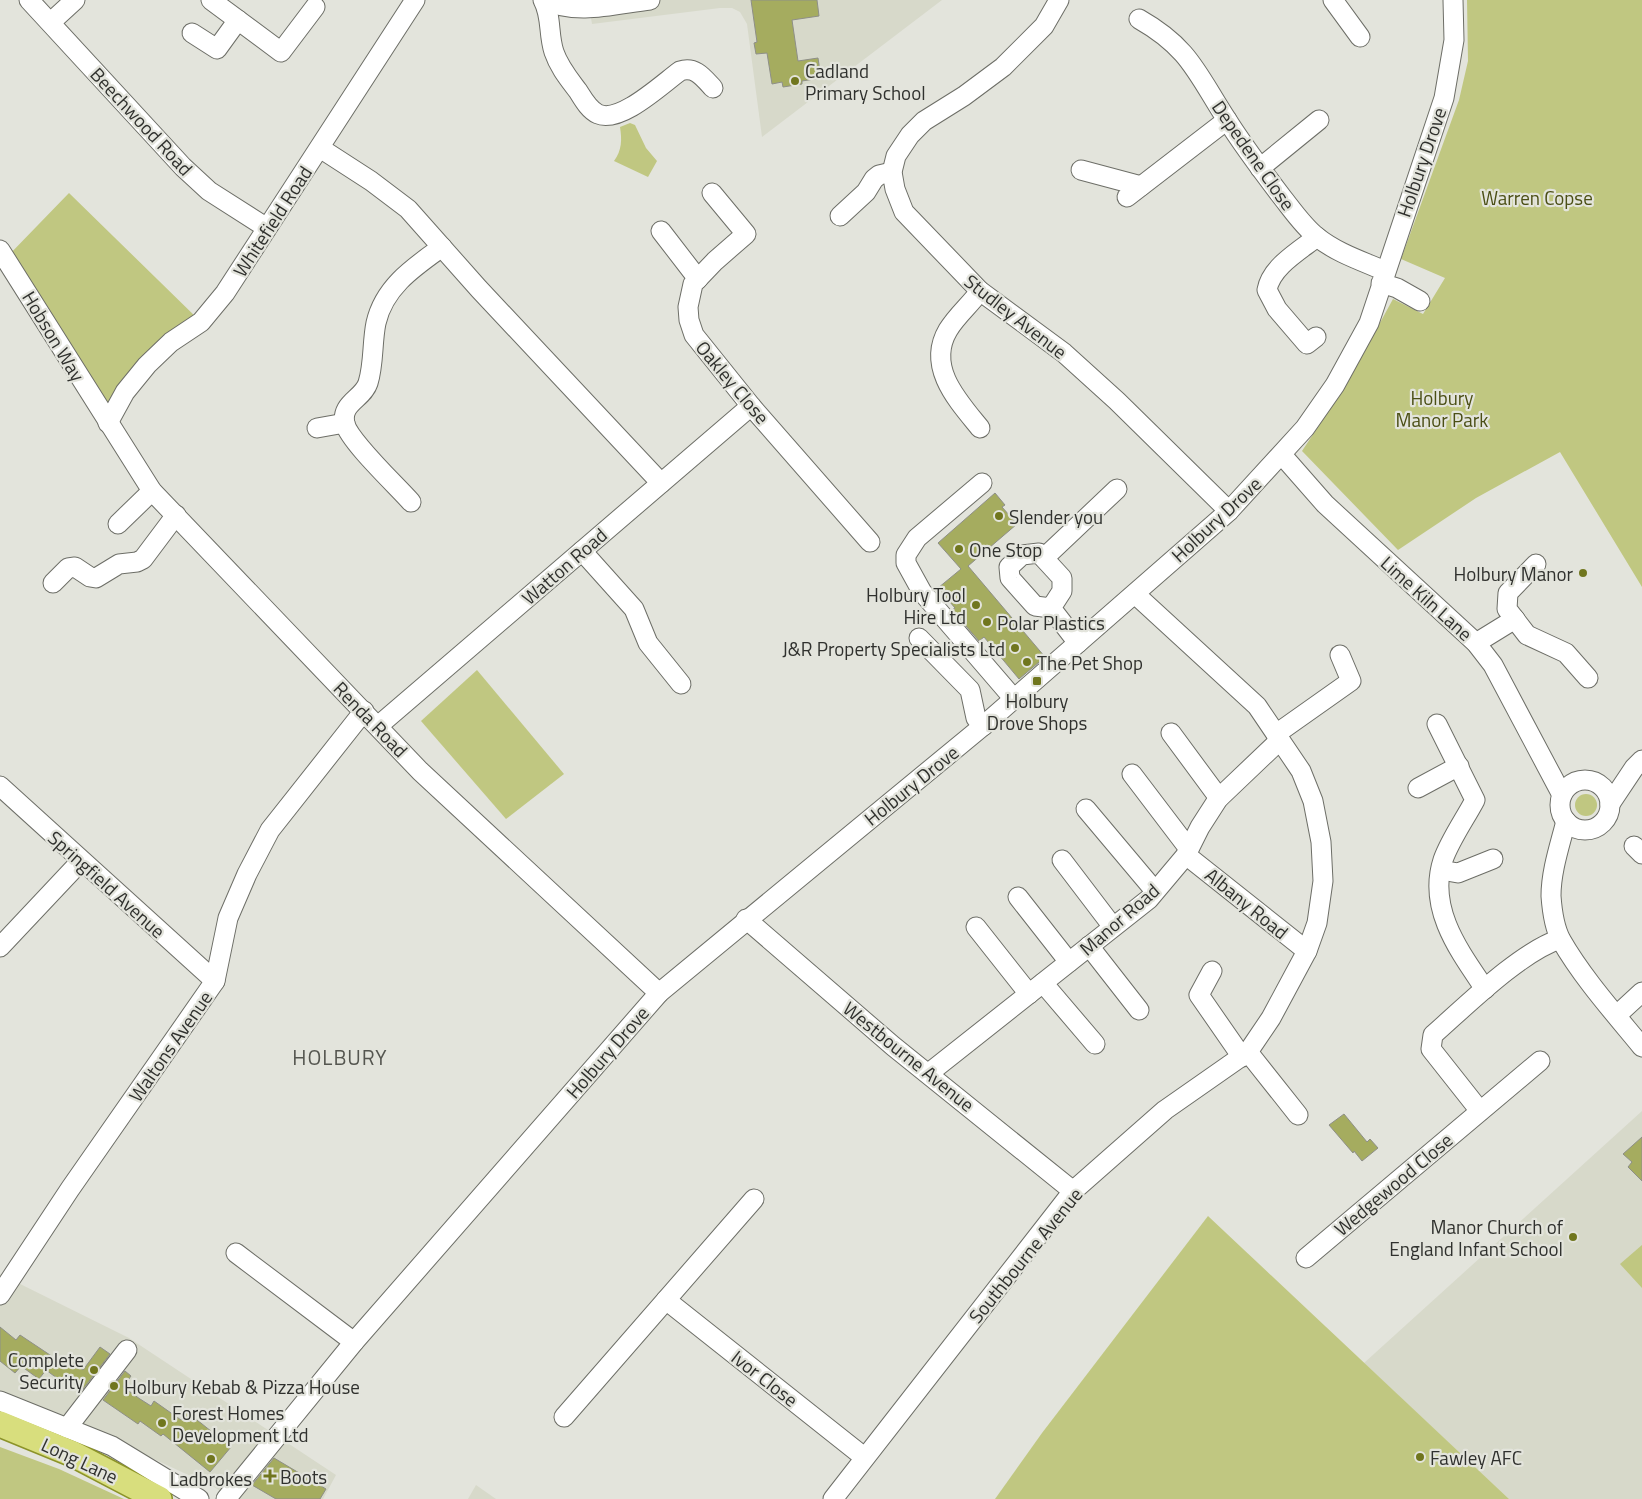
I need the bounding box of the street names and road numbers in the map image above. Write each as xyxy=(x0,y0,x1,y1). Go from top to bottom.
street label: Beechwood Road xyxy=(84,60,200,182)
street label: Depedene Close xyxy=(1205,94,1303,216)
street label: Holbury Drove xyxy=(1389,103,1453,221)
street label: Whitefield Road xyxy=(225,160,319,282)
street label: Studley Avenue xyxy=(958,267,1074,365)
street label: Hobson Way xyxy=(16,285,92,387)
street label: Oakley Close xyxy=(689,334,777,430)
street label: Holbury Drove xyxy=(1164,469,1268,569)
street label: Watton Road xyxy=(515,521,613,611)
street label: Lime Kiln Lane xyxy=(1375,549,1479,647)
street label: Renda Road xyxy=(327,674,415,764)
street label: Holbury Drove xyxy=(857,738,965,832)
street label: Springfield Avenue xyxy=(42,823,172,945)
street label: Albany Road xyxy=(1199,860,1295,946)
street label: Manor Road xyxy=(1073,876,1165,962)
street label: Waltons Avenue xyxy=(121,985,219,1107)
street label: Westbourne Avenue xyxy=(837,994,981,1118)
street label: Holbury Drove xyxy=(559,999,655,1105)
street label: Wedgewood Close xyxy=(1327,1126,1459,1242)
street label: Southbourne Avenue xyxy=(961,1181,1089,1329)
street label: Ivor Close xyxy=(725,1343,805,1413)
street label: Long Lane xyxy=(37,1430,123,1490)

